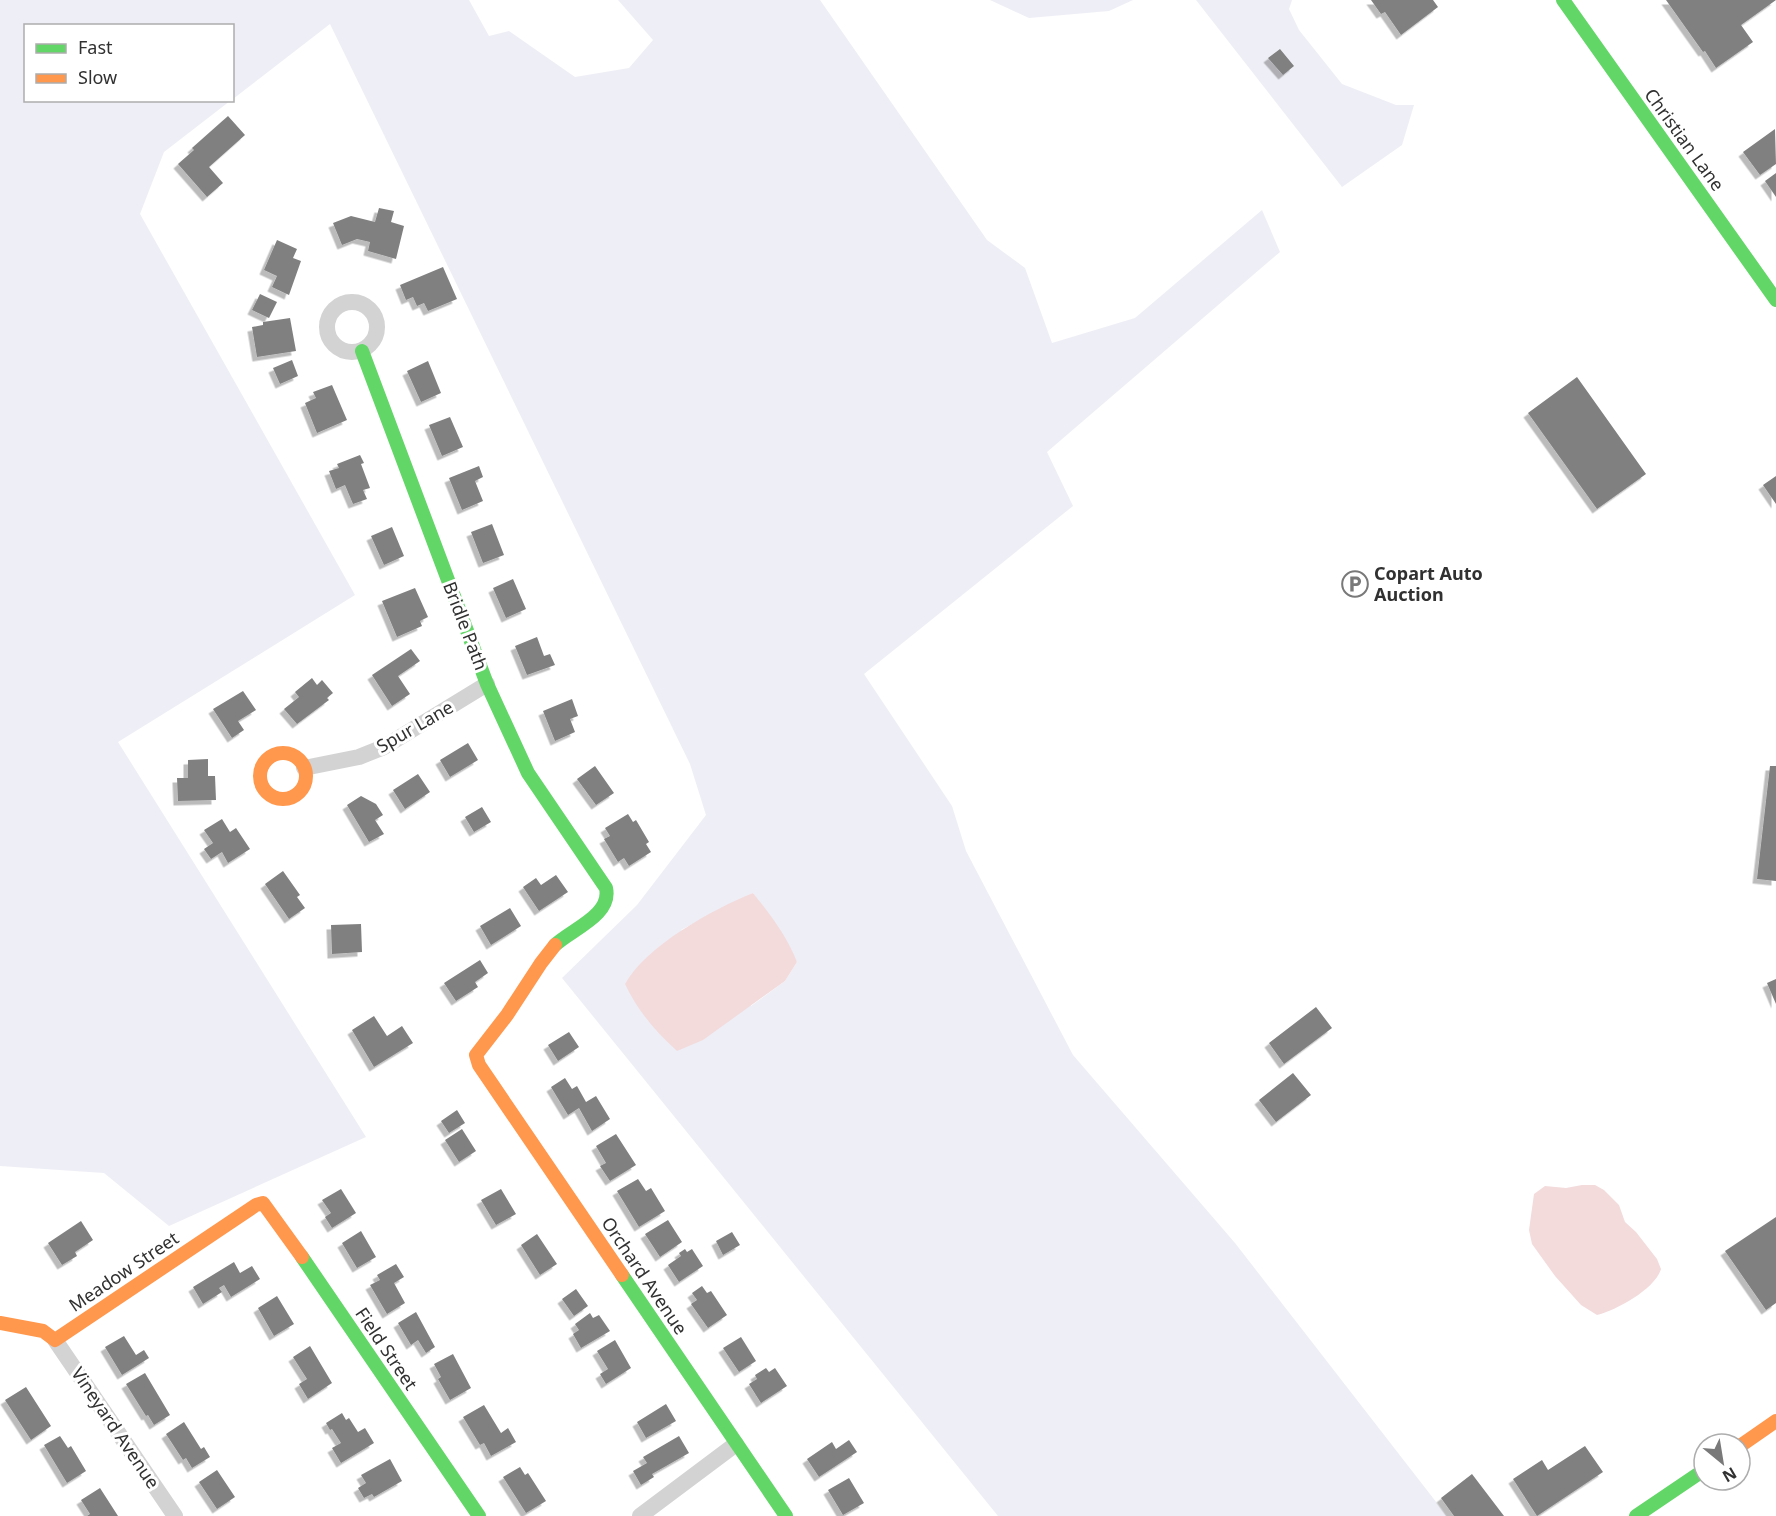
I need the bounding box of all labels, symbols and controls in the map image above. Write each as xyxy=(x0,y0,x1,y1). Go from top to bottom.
legend xyxy=(24,24,234,102)
text: Fast xyxy=(78,35,113,59)
text: Slow xyxy=(78,65,117,89)
street label: Christian Lane xyxy=(1640,83,1730,195)
place label: Copart Auto Auction xyxy=(1374,561,1483,606)
parking icon: Copart Auto Auction xyxy=(1340,569,1370,599)
street label: Bridle Path xyxy=(438,578,494,673)
street label: Spur Lane xyxy=(372,694,457,758)
street label: Orchard Avenue xyxy=(597,1212,693,1339)
street label: Meadow Street xyxy=(64,1225,183,1317)
street label: Field Street xyxy=(350,1302,424,1395)
street label: Vineyard Avenue xyxy=(66,1362,165,1493)
north arrow xyxy=(1692,1432,1752,1492)
text: N xyxy=(1718,1462,1741,1488)

